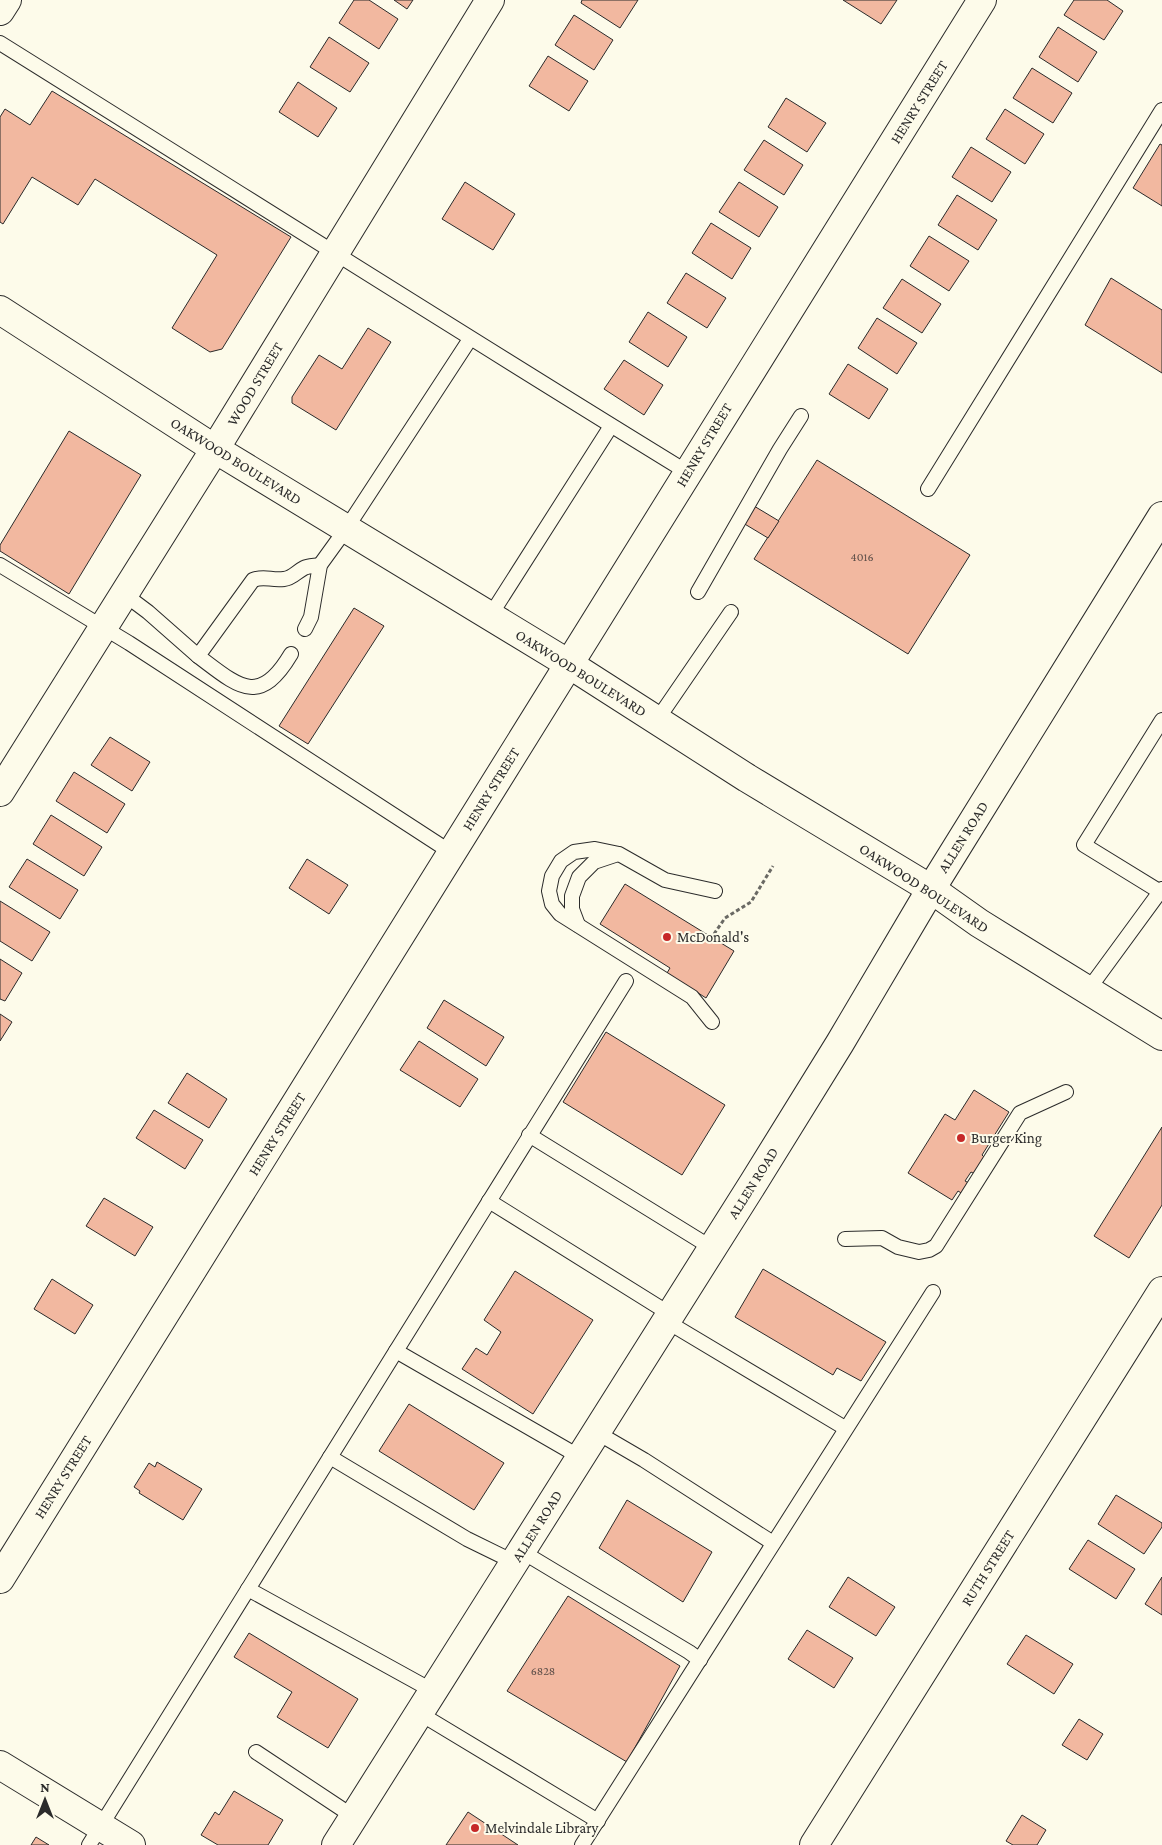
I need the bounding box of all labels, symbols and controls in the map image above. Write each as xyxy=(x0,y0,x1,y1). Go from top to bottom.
street label: HENRY STREET xyxy=(887,58,951,146)
street label: WOOD STREET xyxy=(224,339,286,429)
street label: HENRY STREET xyxy=(673,400,735,490)
street label: OAKWOOD BOULEVARD xyxy=(168,414,304,508)
house number: 4016 xyxy=(851,550,874,564)
street label: OAKWOOD BOULEVARD xyxy=(513,626,649,720)
street label: HENRY STREET xyxy=(459,745,523,833)
street label: ALLEN ROAD xyxy=(935,798,991,876)
street label: OAKWOOD BOULEVARD xyxy=(856,840,992,936)
place label: McDonald's xyxy=(677,929,749,945)
marker: McDonald's xyxy=(661,931,673,943)
street label: HENRY STREET xyxy=(245,1090,309,1178)
place label: Burger King xyxy=(971,1130,1042,1147)
marker: Burger King xyxy=(955,1132,967,1144)
street label: ALLEN ROAD xyxy=(725,1144,781,1222)
street label: HENRY STREET xyxy=(31,1433,95,1521)
street label: ALLEN ROAD xyxy=(509,1487,565,1565)
street label: RUTH STREET xyxy=(958,1527,1018,1609)
house number: 6828 xyxy=(531,1664,555,1678)
north arrow xyxy=(20,1775,70,1825)
text: N xyxy=(40,1779,50,1795)
place label: Melvindale Library xyxy=(485,1820,599,1837)
marker: Melvindale Library xyxy=(469,1822,481,1834)

